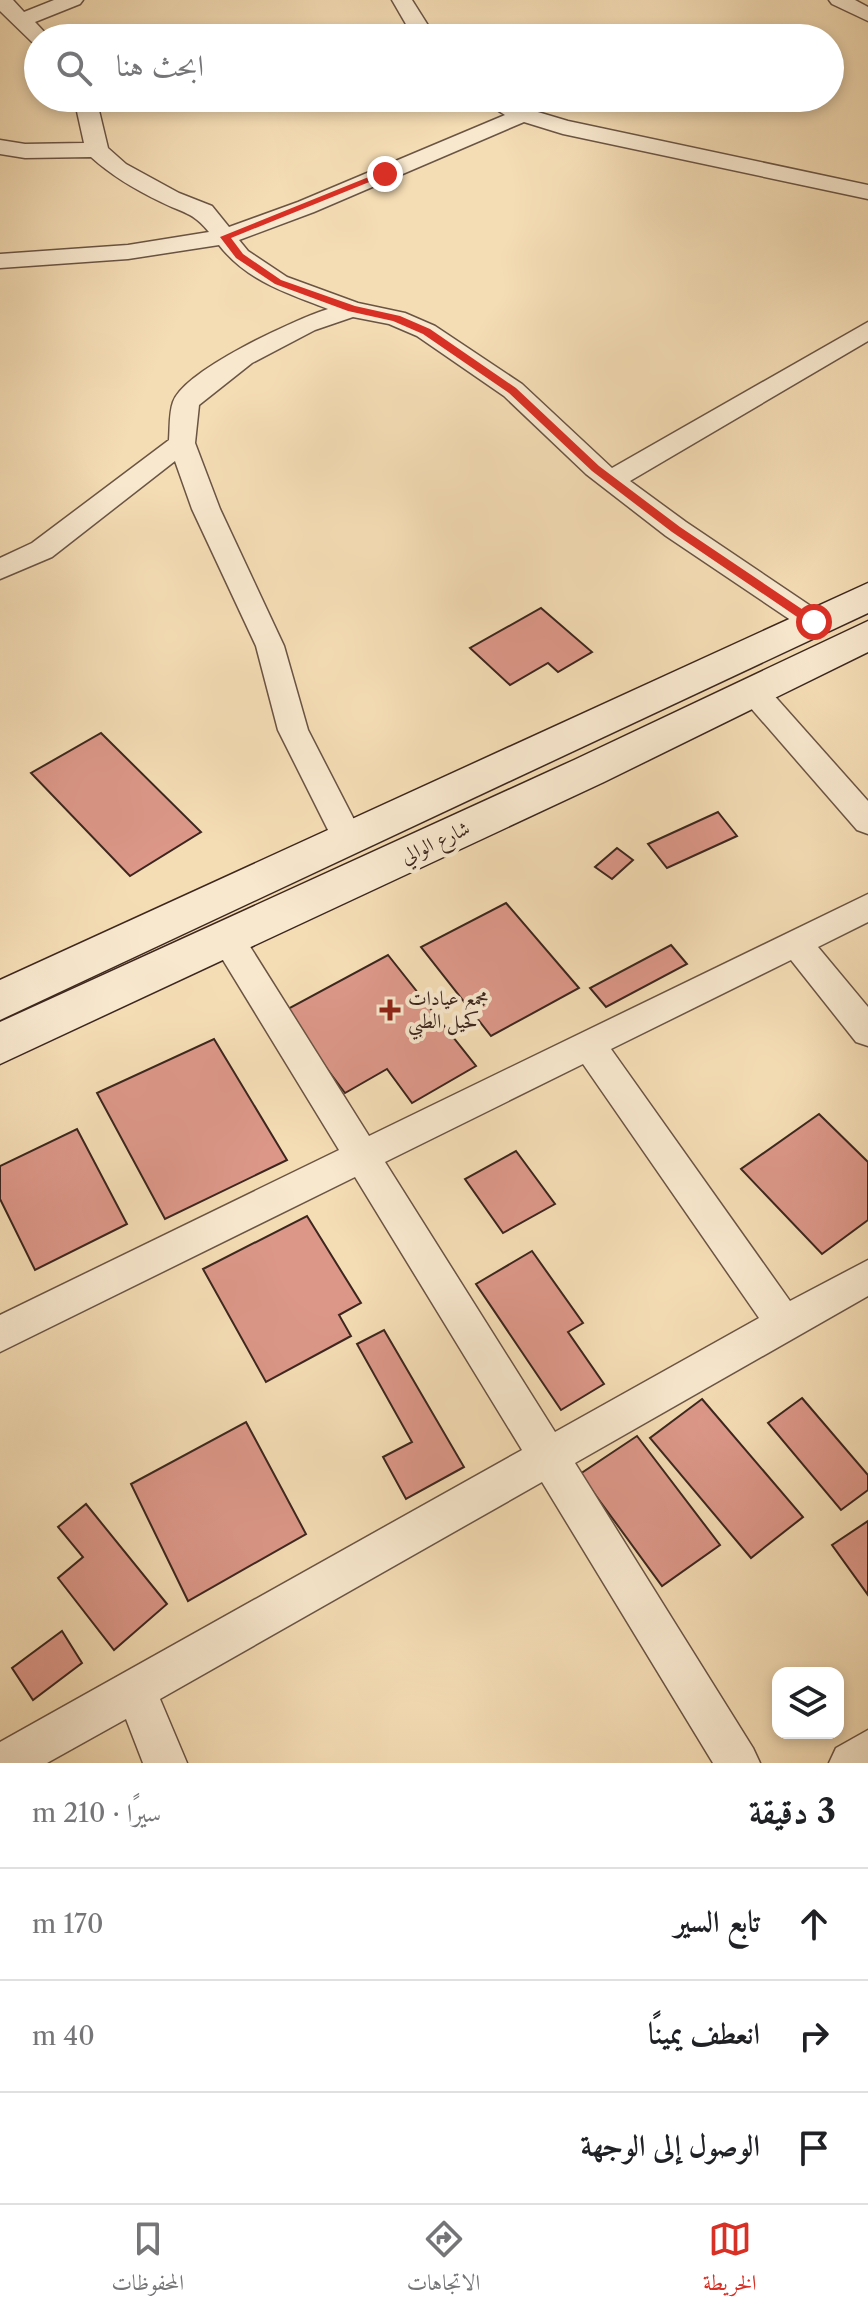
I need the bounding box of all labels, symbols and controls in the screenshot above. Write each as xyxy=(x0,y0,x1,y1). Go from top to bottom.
search box xyxy=(24,24,844,112)
icon: search xyxy=(52,46,96,90)
text: ابحث هنا xyxy=(116,47,204,84)
route end xyxy=(367,156,403,192)
route start xyxy=(796,604,832,640)
street label: شارع الوالي xyxy=(397,816,476,874)
place label: مجمع عيادات كحيل الطبي xyxy=(408,986,489,1040)
marker: مجمع عيادات كحيل الطبي xyxy=(379,999,401,1021)
map controls xyxy=(772,1667,844,1739)
button: layers xyxy=(772,1667,844,1739)
text: 3 دقيقة xyxy=(749,1790,836,1832)
text: سيرًا · 210 m xyxy=(32,1797,161,1829)
icon: ahead xyxy=(792,1902,836,1946)
text: تابع السير xyxy=(674,1903,760,1940)
text: 170 m xyxy=(32,1908,103,1940)
icon: right xyxy=(792,2014,836,2058)
text: انعطف يمينًا xyxy=(648,2015,760,2052)
text: 40 m xyxy=(32,2020,95,2052)
icon: arrive xyxy=(792,2126,836,2170)
text: الوصول إلى الوجهة xyxy=(581,2127,760,2164)
tab: المحفوظات xyxy=(111,2217,184,2304)
tab: الاتجاهات xyxy=(407,2217,480,2304)
tab: الخريطة xyxy=(703,2217,757,2304)

